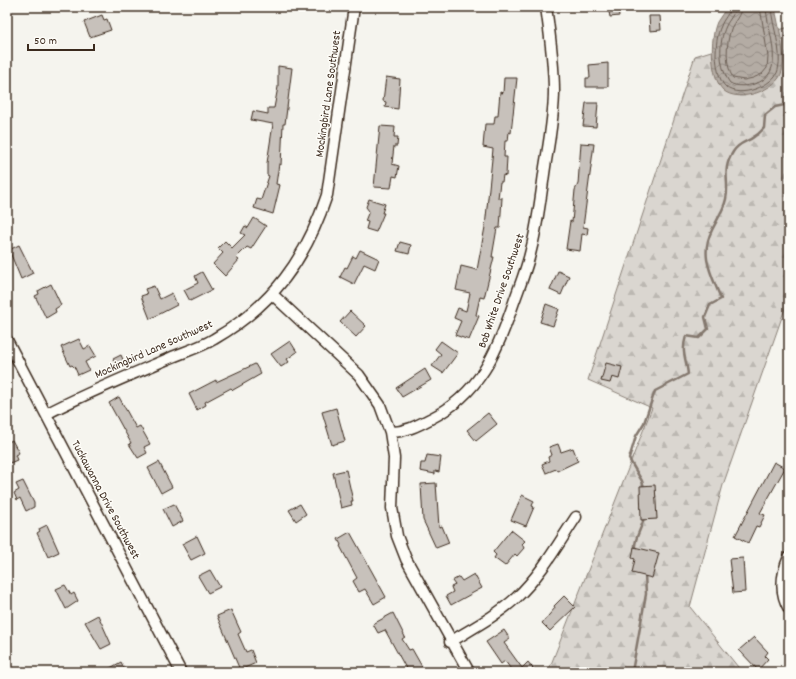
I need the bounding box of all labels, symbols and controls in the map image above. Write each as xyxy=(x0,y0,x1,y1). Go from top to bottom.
scale bar xyxy=(28,26,94,52)
street label: Mockingbird Lane Southwest xyxy=(312,29,346,158)
text: 50 m xyxy=(34,33,57,50)
street label: Bob White Drive Southwest xyxy=(474,231,530,351)
street label: Mockingbird Lane Southwest xyxy=(92,316,216,384)
street label: Tuckawanna Drive Southwest xyxy=(66,438,144,563)

